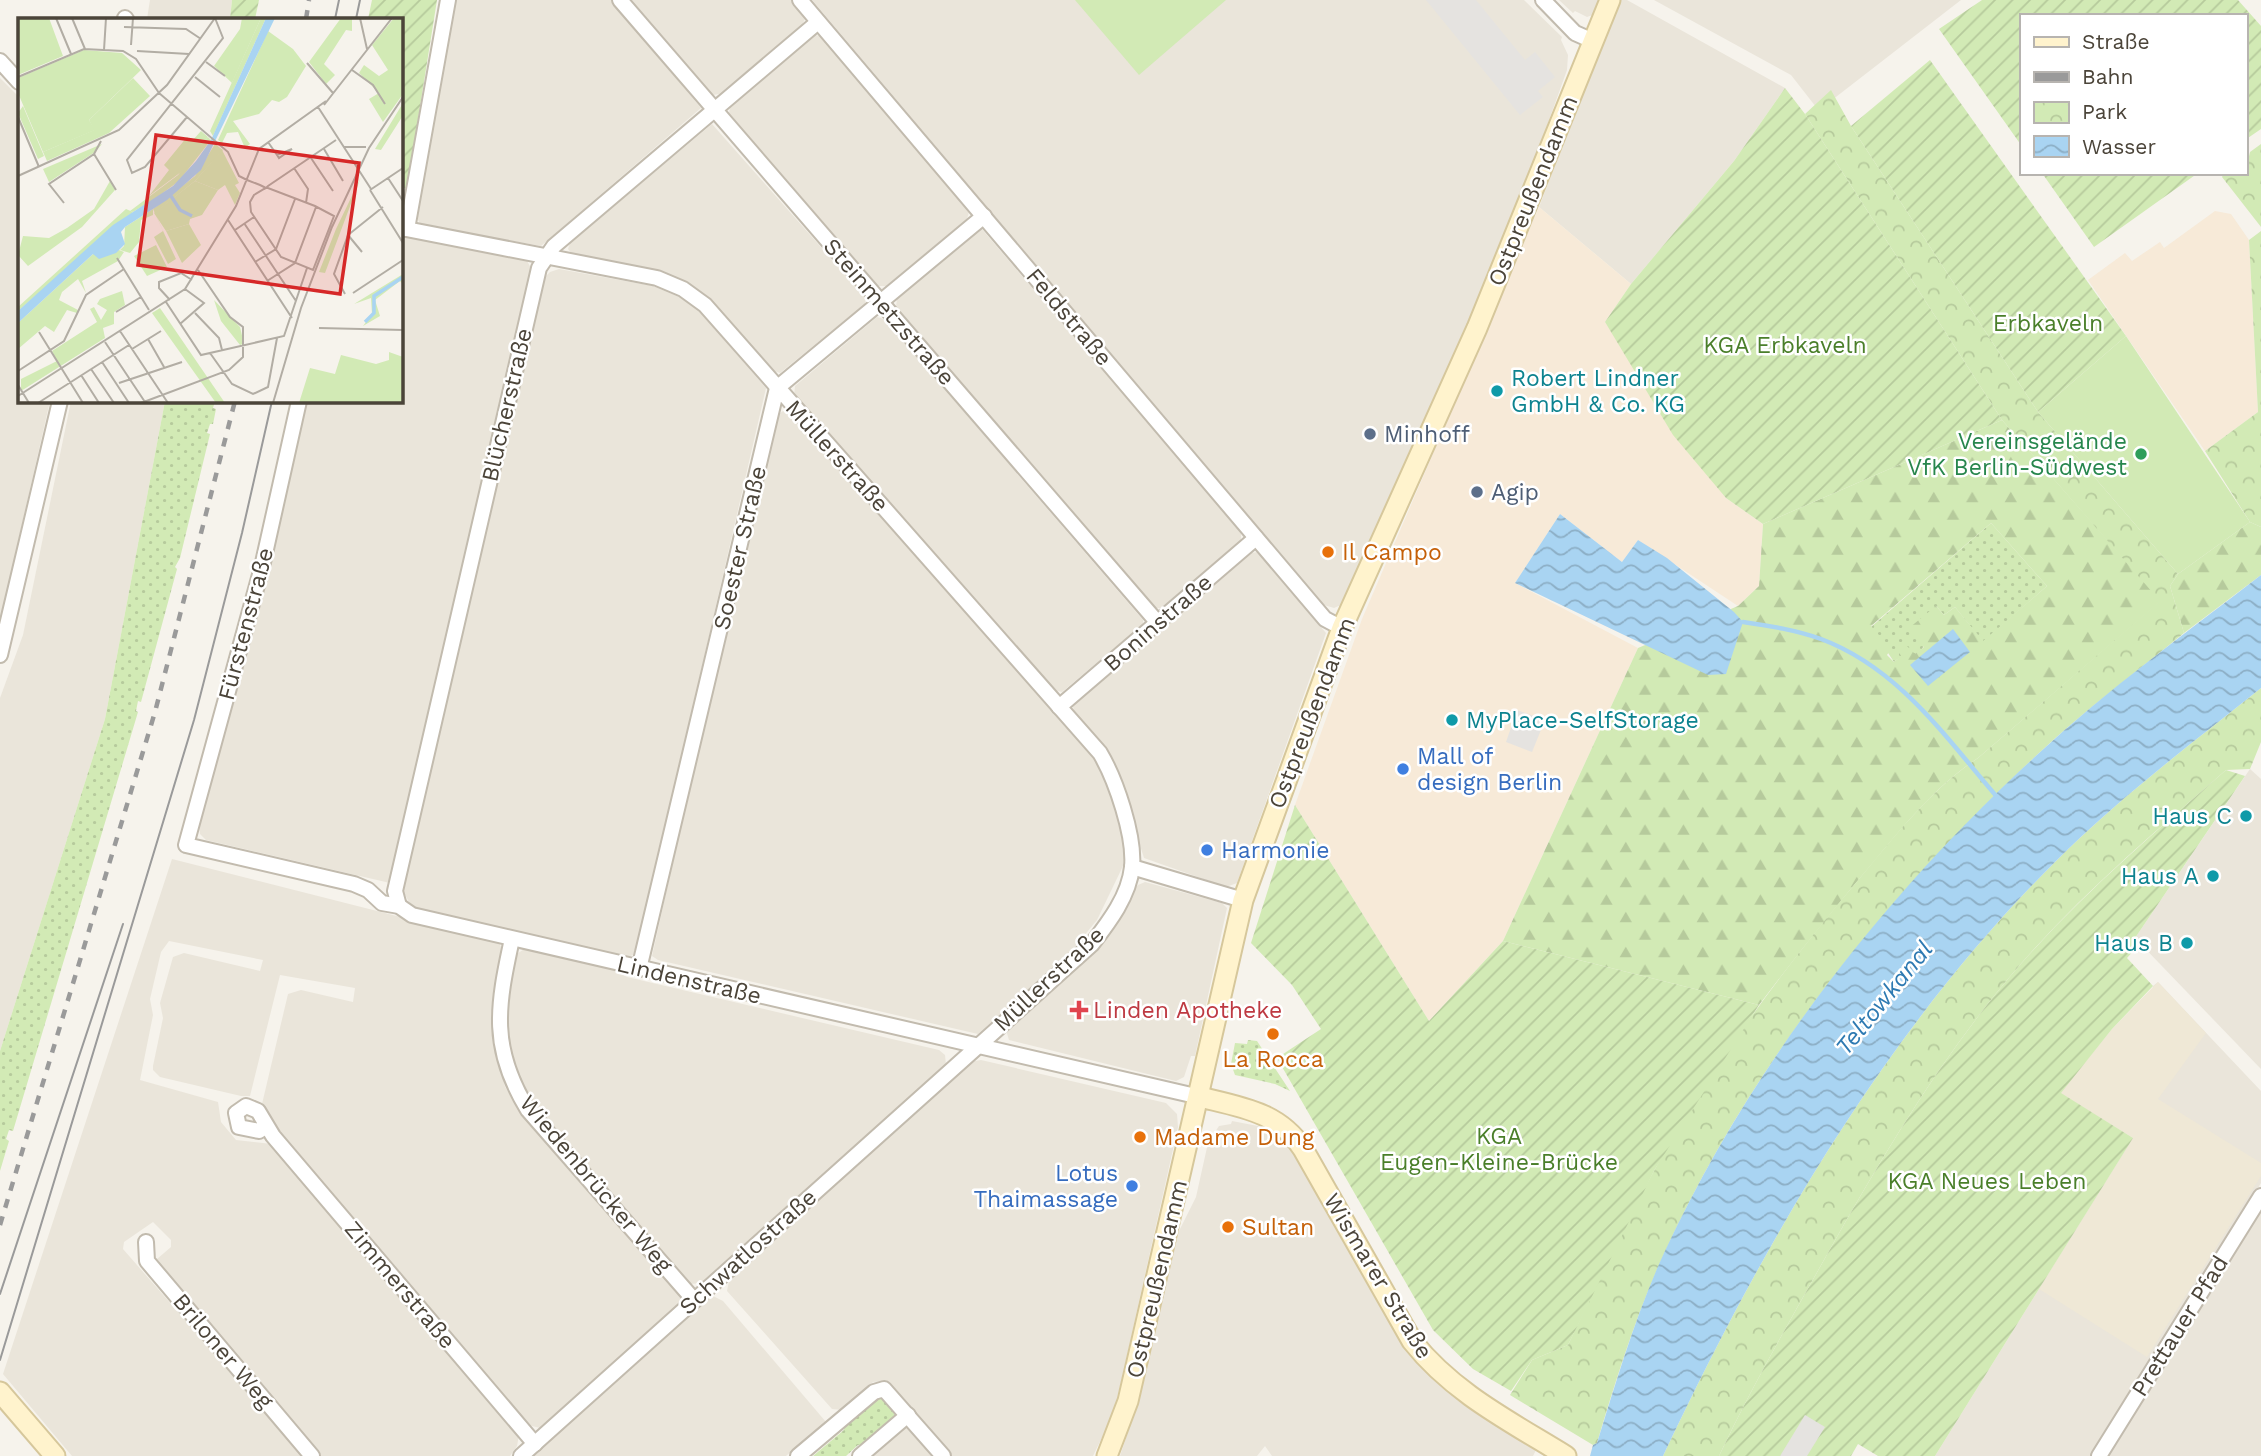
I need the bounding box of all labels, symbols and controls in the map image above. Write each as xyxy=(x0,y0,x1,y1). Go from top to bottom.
legend xyxy=(2020,14,2247,175)
inset map xyxy=(18,18,402,402)
text: Straße xyxy=(2082,29,2150,54)
text: Bahn xyxy=(2082,64,2134,89)
street label: Ostpreußendamm xyxy=(1482,92,1584,290)
text: Park xyxy=(2082,99,2127,124)
text: Wasser xyxy=(2082,134,2156,159)
street label: Steinmetzstraße xyxy=(818,233,960,391)
street label: Feldstraße xyxy=(1020,263,1118,371)
park label: Erbkaveln xyxy=(1993,310,2103,337)
street label: Blücherstraße xyxy=(476,326,538,484)
park label: KGA Erbkaveln xyxy=(1703,332,1867,359)
place label: Robert Lindner GmbH & Co. KG xyxy=(1511,365,1685,418)
marker: Robert Lindner GmbH & Co. KG xyxy=(1489,383,1505,399)
street label: Müllerstraße xyxy=(780,394,894,518)
place label: Minhoff xyxy=(1384,421,1470,448)
marker: Minhoff xyxy=(1362,426,1378,442)
place label: Vereinsgelände VfK Berlin-Südwest xyxy=(1907,428,2127,481)
marker: Vereinsgelände VfK Berlin-Südwest xyxy=(2133,446,2149,462)
street label: Soester Straße xyxy=(708,463,772,633)
place label: Agip xyxy=(1491,479,1539,506)
marker: Agip xyxy=(1469,484,1485,500)
place label: Il Campo xyxy=(1342,539,1442,566)
marker: Il Campo xyxy=(1320,544,1336,560)
street label: Fürstenstraße xyxy=(213,545,279,703)
street label: Boninstraße xyxy=(1098,569,1218,677)
street label: Ostpreußendamm xyxy=(1263,613,1361,813)
place label: MyPlace-SelfStorage xyxy=(1466,707,1699,734)
marker: MyPlace-SelfStorage xyxy=(1444,712,1460,728)
place label: Mall of design Berlin xyxy=(1417,743,1562,796)
marker: Mall of design Berlin xyxy=(1395,761,1411,777)
place label: Haus C xyxy=(2152,803,2232,830)
marker: Haus C xyxy=(2238,808,2254,824)
place label: Harmonie xyxy=(1221,837,1330,864)
marker: Harmonie xyxy=(1199,842,1215,858)
place label: Haus A xyxy=(2121,863,2199,890)
marker: Haus A xyxy=(2205,868,2221,884)
street label: Müllerstraße xyxy=(988,921,1110,1037)
place label: Haus B xyxy=(2094,930,2173,957)
water label: Teltowkanal xyxy=(1830,935,1938,1061)
marker: Haus B xyxy=(2179,935,2195,951)
street label: Lindenstraße xyxy=(614,950,764,1010)
place label: Linden Apotheke xyxy=(1093,997,1282,1024)
marker: Linden Apotheke xyxy=(1071,1002,1087,1018)
marker: La Rocca xyxy=(1265,1026,1281,1042)
place label: La Rocca xyxy=(1222,1046,1324,1073)
street label: Wiedenbrücker Weg xyxy=(514,1090,679,1279)
park label: KGA Eugen-Kleine-Brücke xyxy=(1380,1123,1618,1176)
place label: Madame Dung xyxy=(1154,1124,1315,1151)
marker: Madame Dung xyxy=(1132,1129,1148,1145)
place label: Lotus Thaimassage xyxy=(973,1160,1118,1213)
park label: KGA Neues Leben xyxy=(1887,1168,2087,1195)
street label: Ostpreußendamm xyxy=(1121,1177,1193,1381)
marker: Lotus Thaimassage xyxy=(1124,1178,1140,1194)
street label: Schwatlostraße xyxy=(674,1183,822,1321)
street label: Wismarer Straße xyxy=(1318,1188,1438,1364)
place label: Sultan xyxy=(1242,1214,1314,1241)
street label: Zimmerstraße xyxy=(339,1216,461,1354)
marker: Sultan xyxy=(1220,1219,1236,1235)
street label: Prettauer Pfad xyxy=(2126,1251,2234,1401)
street label: Briloner Weg xyxy=(167,1288,279,1415)

